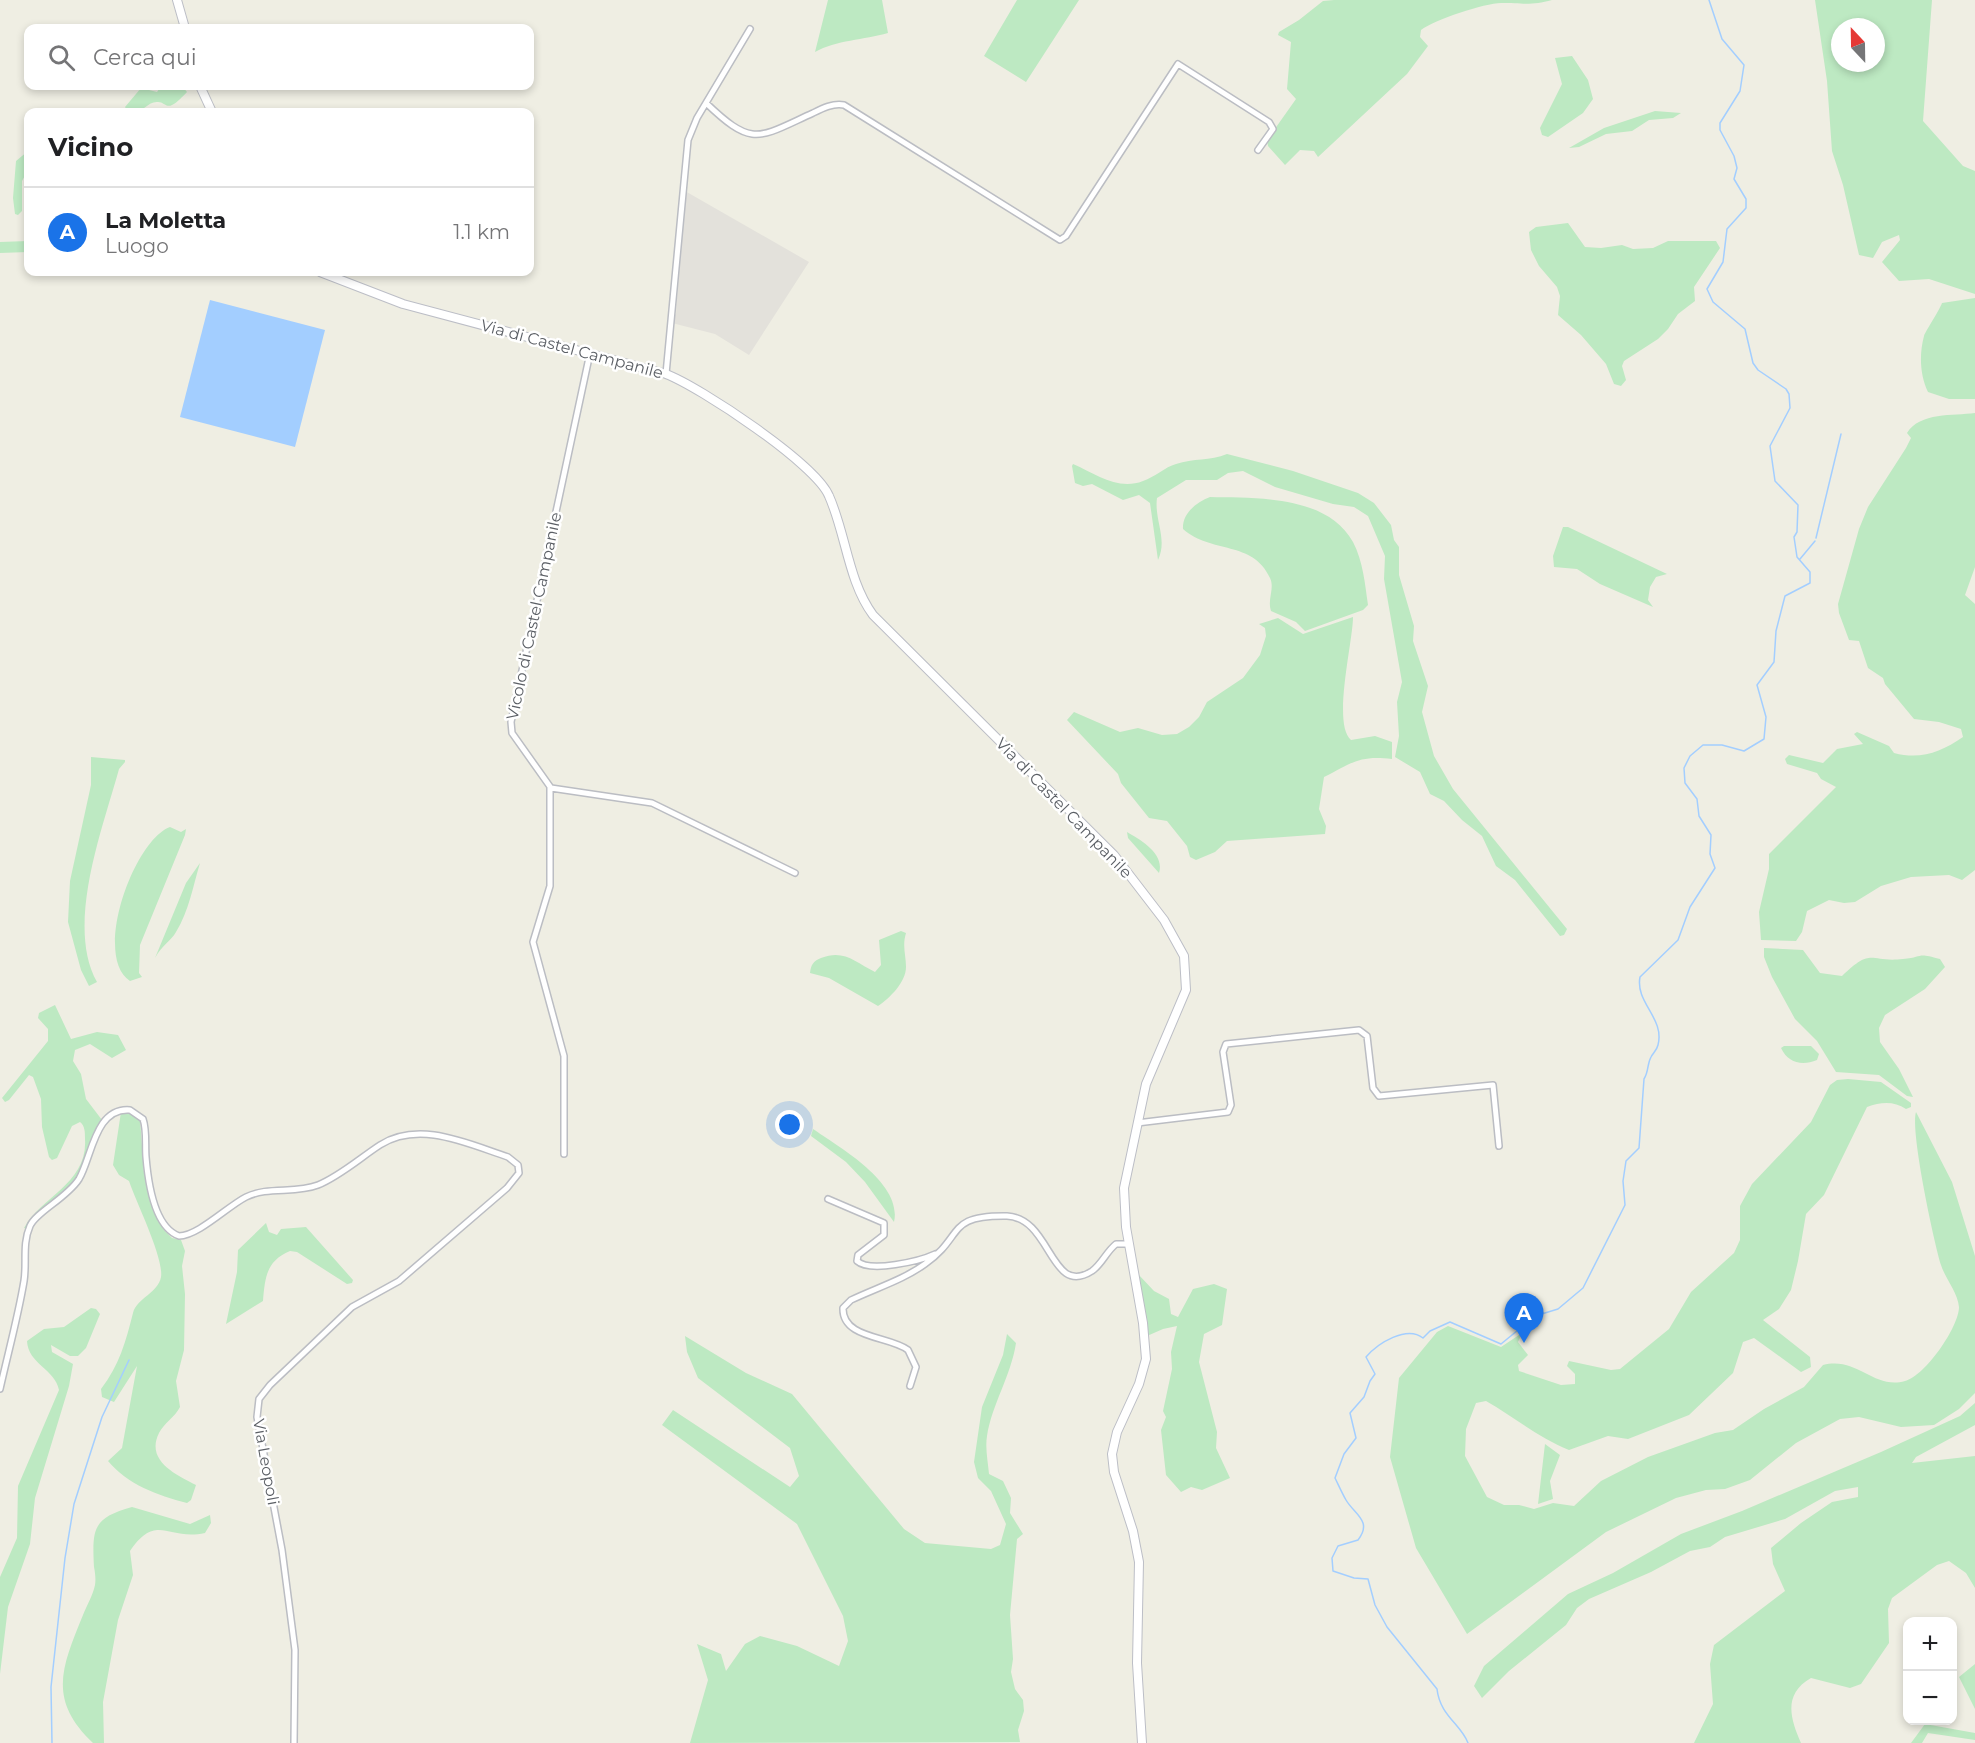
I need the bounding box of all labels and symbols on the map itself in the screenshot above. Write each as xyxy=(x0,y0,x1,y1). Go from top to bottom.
north arrow xyxy=(1831,18,1885,72)
street label: Via di Castel Campanile xyxy=(479,316,665,382)
street label: Vicolo di Castel Campanile xyxy=(503,510,565,722)
street label: Via di Castel Campanile xyxy=(992,734,1136,882)
your location xyxy=(775,1110,804,1139)
pin: A xyxy=(1504,1294,1544,1343)
street label: Via Leopoli xyxy=(249,1417,283,1507)

